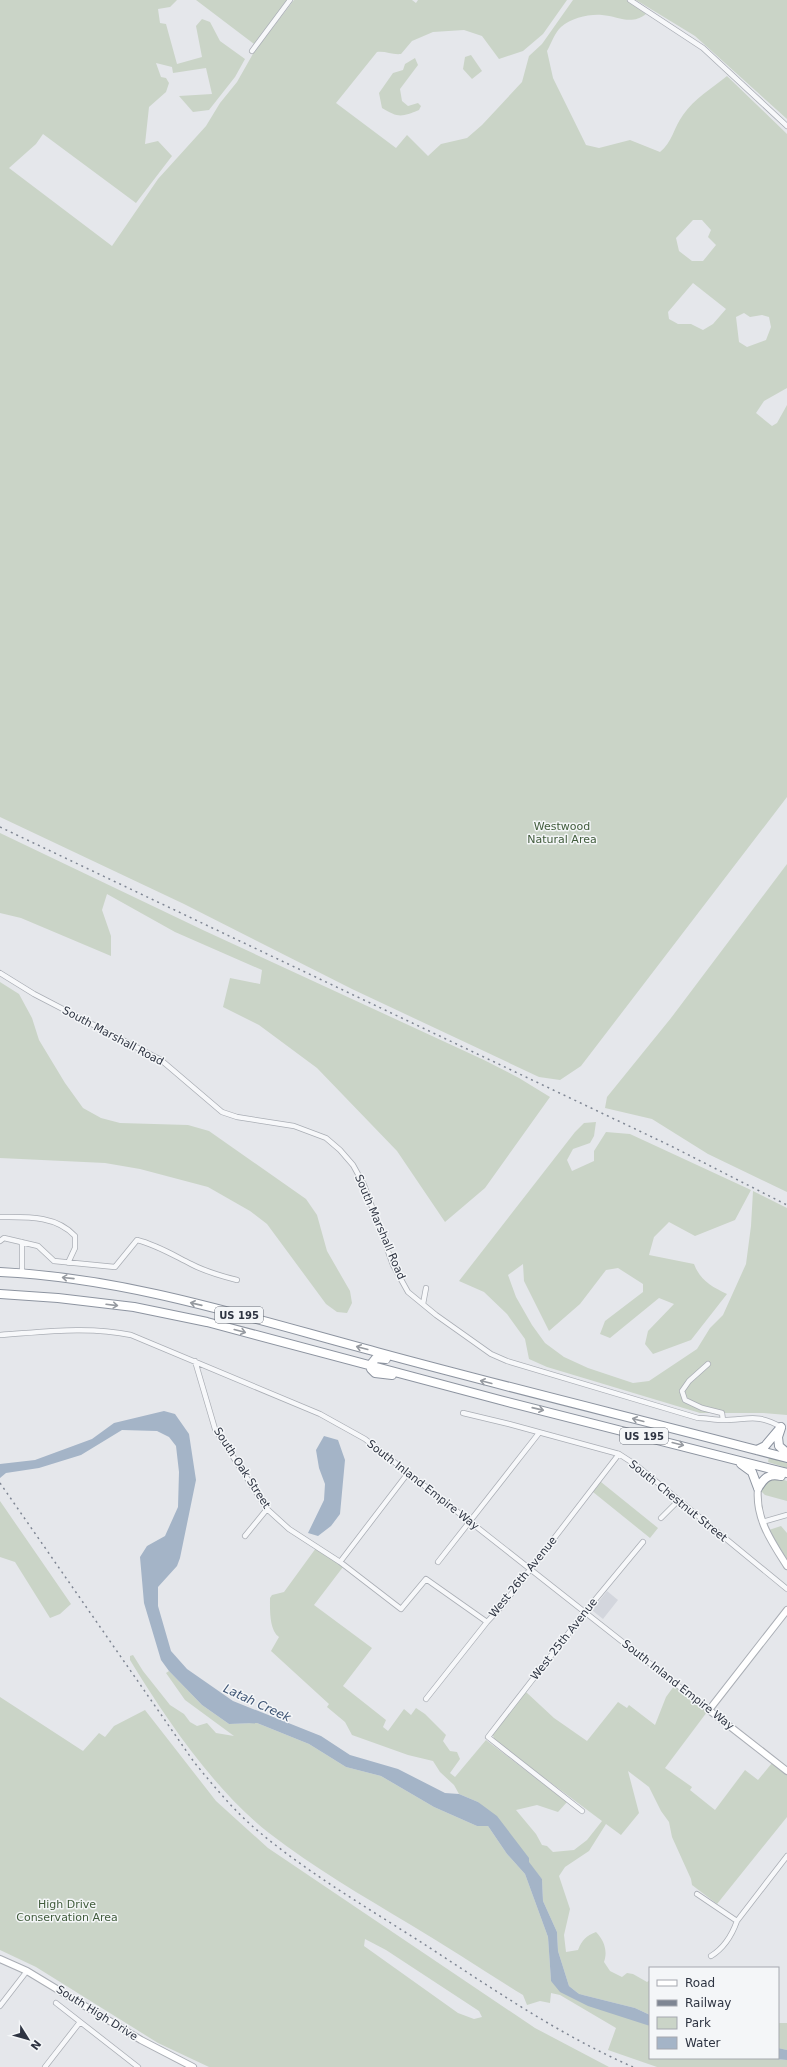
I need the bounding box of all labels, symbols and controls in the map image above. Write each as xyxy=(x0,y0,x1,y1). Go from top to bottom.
park label: Westwood Natural Area xyxy=(527,820,597,846)
street label: South Marshall Road xyxy=(60,1004,166,1068)
street label: South Marshall Road xyxy=(352,1173,408,1281)
one-way arrow xyxy=(62,1274,75,1282)
one-way arrow xyxy=(189,1300,202,1308)
one-way arrow xyxy=(105,1301,118,1309)
road number: US 195 xyxy=(215,1307,263,1323)
one-way arrow xyxy=(233,1327,246,1335)
one-way arrow xyxy=(356,1344,369,1351)
one-way arrow xyxy=(480,1377,493,1385)
one-way arrow xyxy=(532,1406,545,1414)
one-way arrow xyxy=(631,1415,644,1423)
street label: South Oak Street xyxy=(211,1425,273,1512)
road number: US 195 xyxy=(620,1428,668,1444)
street label: South Inland Empire Way xyxy=(364,1437,482,1533)
one-way arrow xyxy=(671,1441,684,1449)
street label: South Chestnut Street xyxy=(626,1458,730,1545)
street label: West 26th Avenue xyxy=(486,1534,560,1620)
street label: West 25th Avenue xyxy=(528,1595,600,1682)
street label: South Inland Empire Way xyxy=(619,1637,737,1733)
water label: Latah Creek xyxy=(221,1681,294,1725)
park label: High Drive Conservation Area xyxy=(16,1898,118,1924)
legend xyxy=(649,1967,779,2059)
text: Road xyxy=(685,1976,715,1990)
street label: South High Drive xyxy=(54,1983,140,2043)
text: Railway xyxy=(685,1996,731,2010)
text: Park xyxy=(685,2016,711,2030)
north arrow xyxy=(8,2019,48,2059)
text: Water xyxy=(685,2036,721,2050)
text: N xyxy=(28,2037,44,2052)

